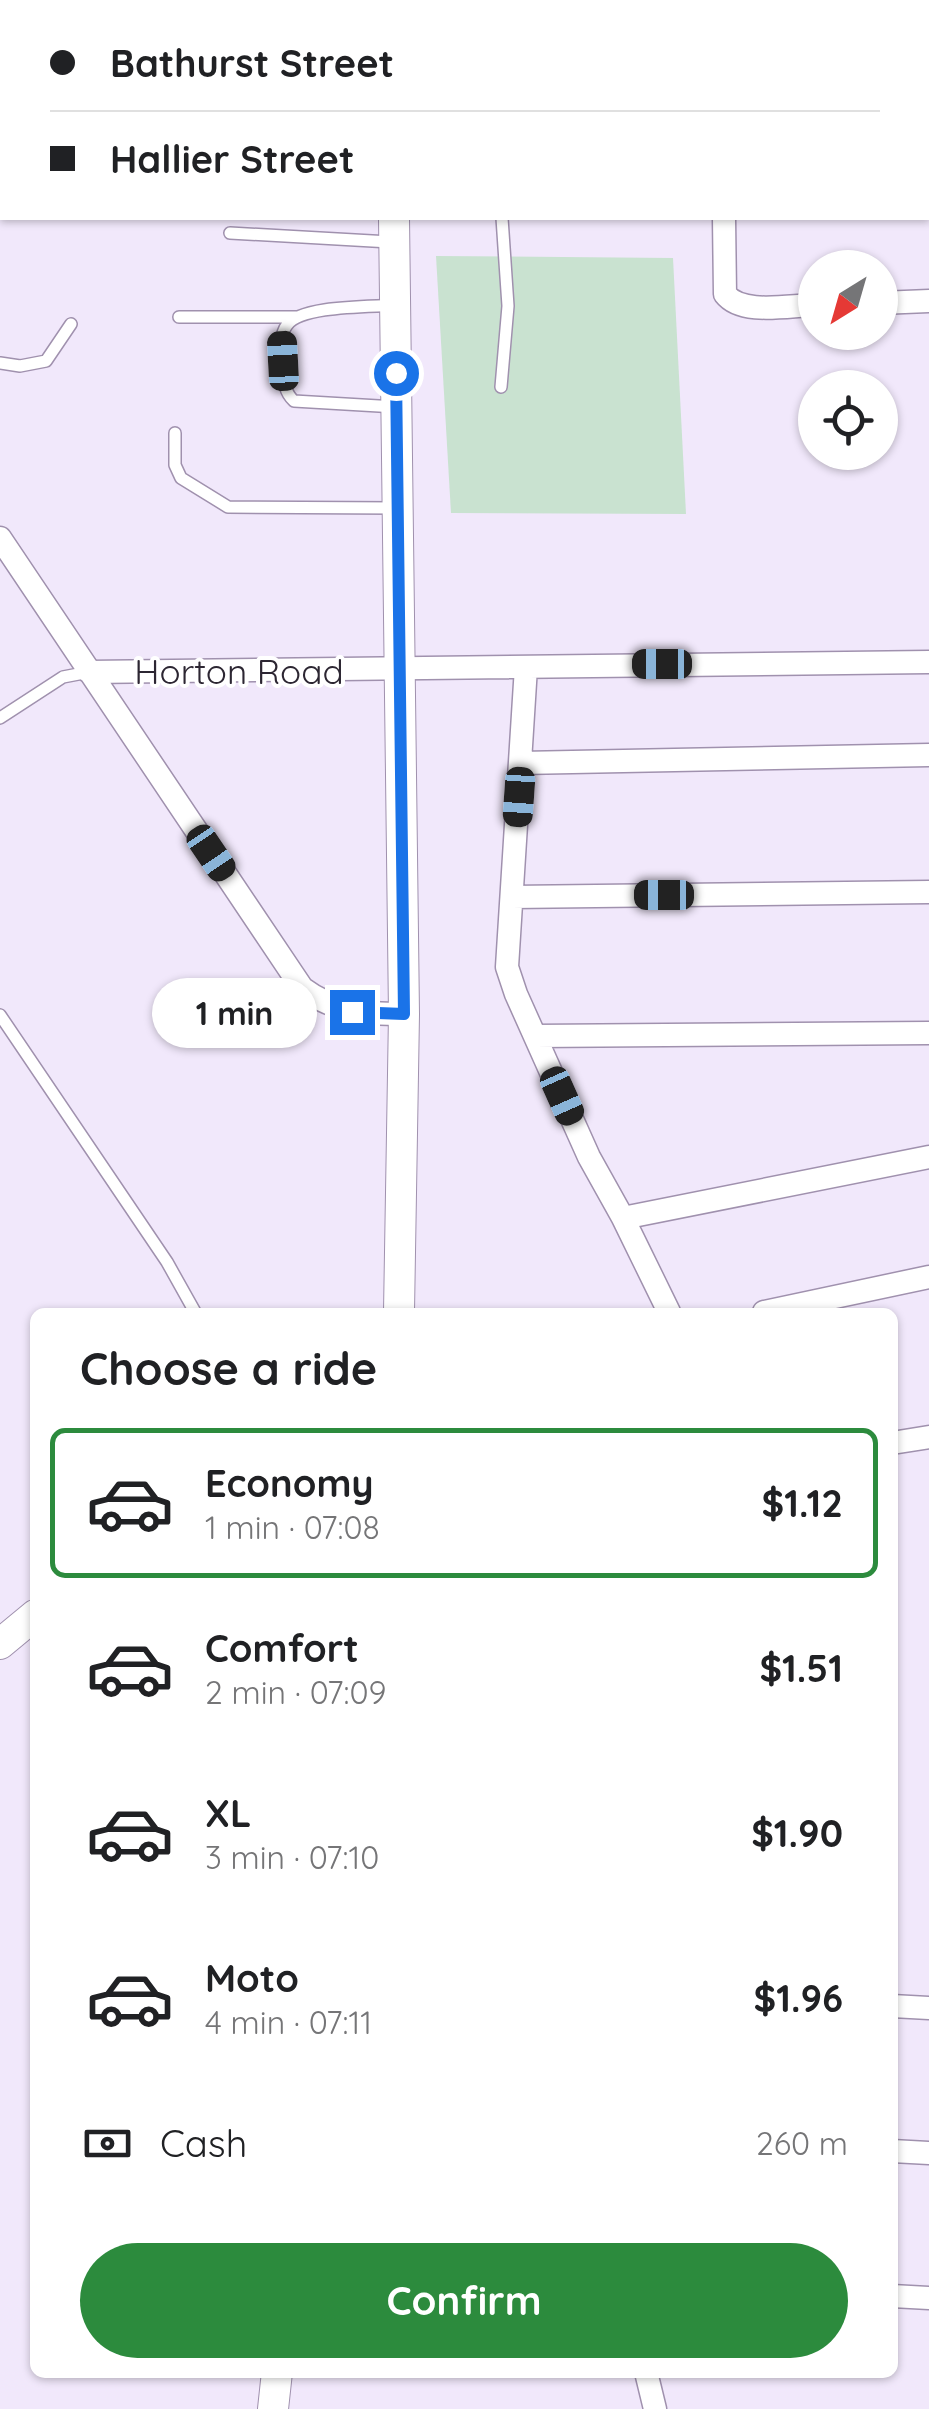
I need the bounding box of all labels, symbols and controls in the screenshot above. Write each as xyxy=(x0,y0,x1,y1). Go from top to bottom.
text: Bathurst Street xyxy=(110,39,394,87)
text: Hallier Street xyxy=(110,135,355,183)
north arrow xyxy=(798,250,898,350)
map controls xyxy=(798,250,898,470)
car xyxy=(266,330,300,392)
route start xyxy=(374,351,419,396)
button: locate xyxy=(798,370,898,470)
street label: Horton Road xyxy=(134,649,344,693)
car xyxy=(632,649,692,679)
car xyxy=(502,766,536,828)
car xyxy=(182,820,240,886)
car xyxy=(634,880,694,910)
callout: 1 min xyxy=(152,977,317,1047)
route end xyxy=(330,990,375,1035)
text: 1 min xyxy=(196,993,273,1033)
car xyxy=(536,1062,588,1130)
text: Choose a ride xyxy=(80,1340,377,1396)
icon: car xyxy=(85,1458,175,1548)
text: Economy xyxy=(205,1459,374,1507)
text: $1.12 xyxy=(762,1479,843,1527)
text: 1 min · 07:08 xyxy=(205,1507,380,1547)
icon: car xyxy=(85,1623,175,1713)
text: Comfort xyxy=(205,1624,359,1672)
text: $1.51 xyxy=(759,1644,843,1692)
text: 2 min · 07:09 xyxy=(205,1672,386,1712)
icon: car xyxy=(85,1788,175,1878)
text: XL xyxy=(205,1789,251,1837)
text: $1.90 xyxy=(751,1809,843,1857)
text: 3 min · 07:10 xyxy=(205,1837,379,1877)
icon: car xyxy=(85,1953,175,2043)
text: Moto xyxy=(205,1954,299,2002)
text: $1.96 xyxy=(753,1974,843,2022)
text: 4 min · 07:11 xyxy=(205,2002,372,2042)
icon: cash xyxy=(80,2116,135,2171)
text: Cash xyxy=(160,2119,247,2167)
text: 260 m xyxy=(756,2123,848,2163)
button: Confirm xyxy=(80,2243,848,2358)

